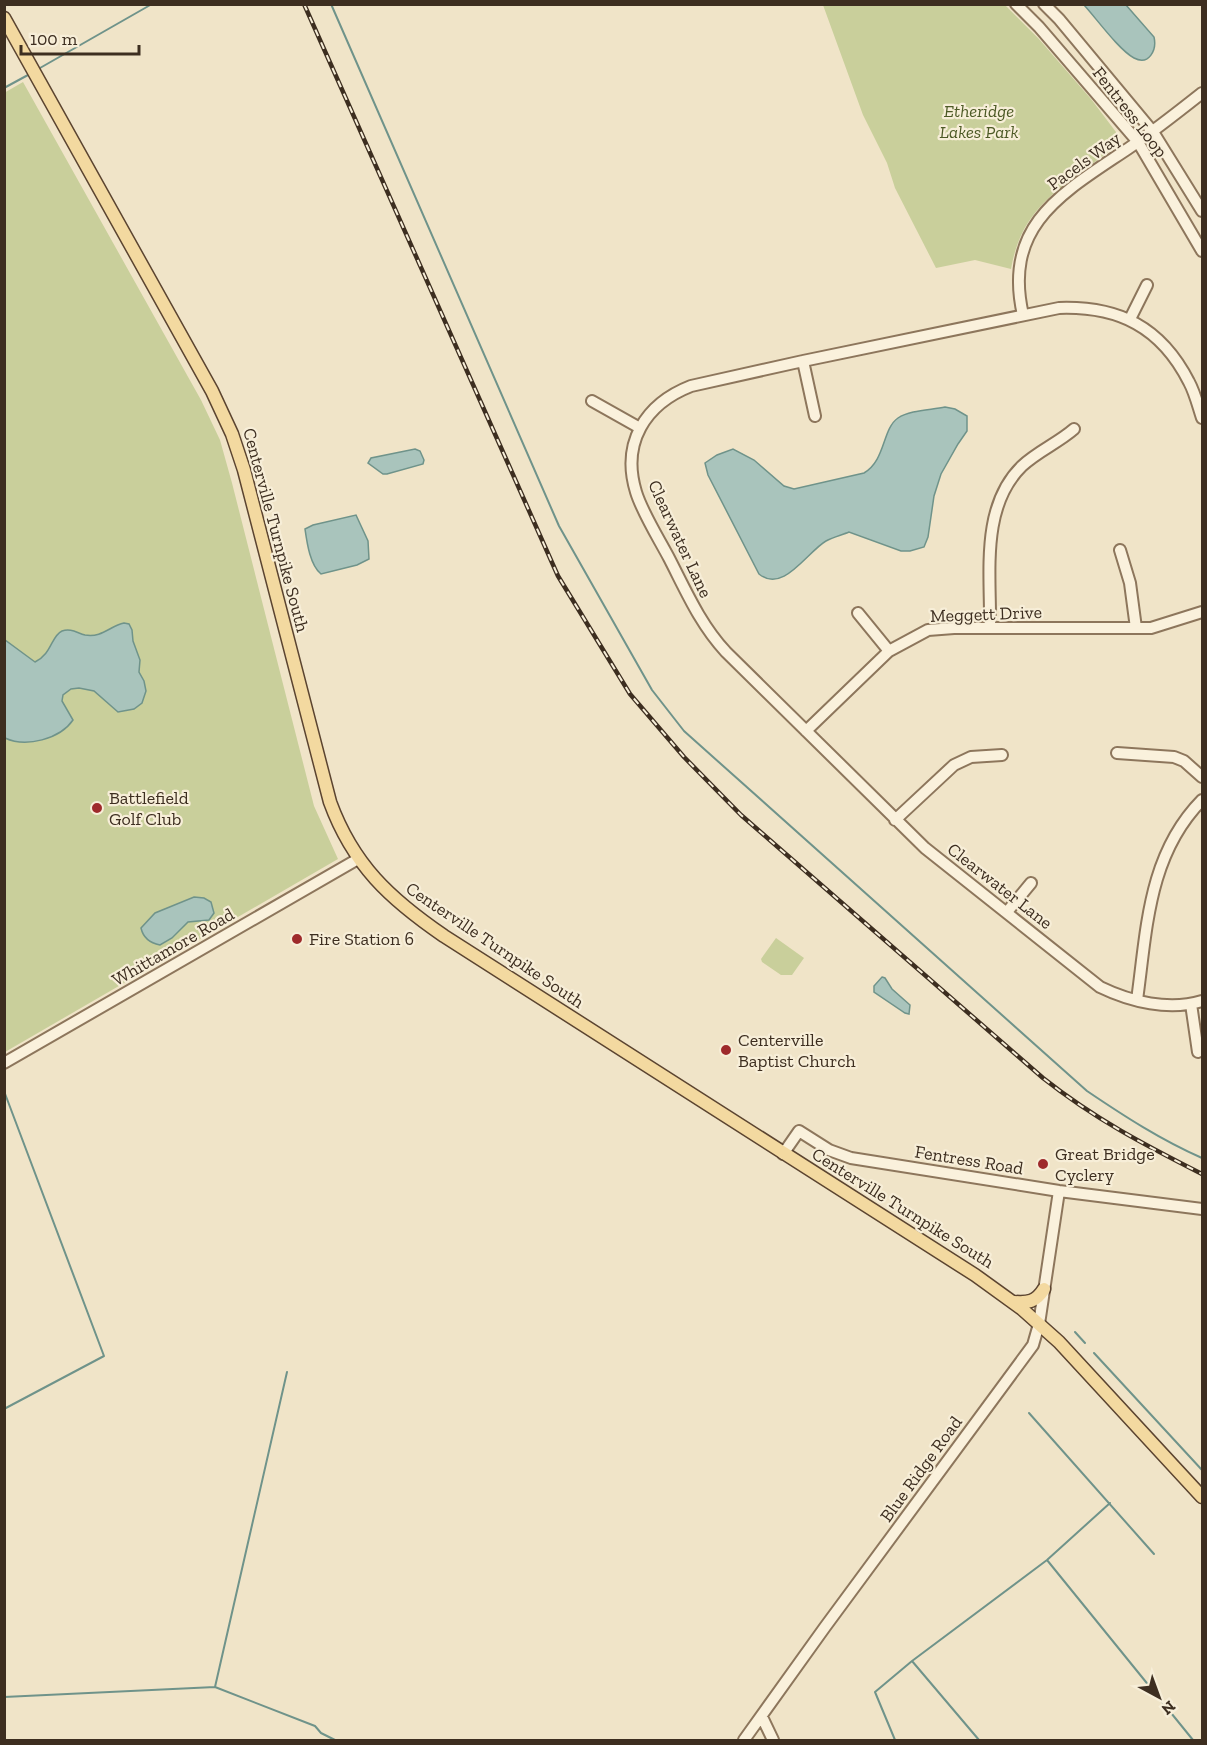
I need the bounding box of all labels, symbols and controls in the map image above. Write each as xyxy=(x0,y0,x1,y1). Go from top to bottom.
scale bar xyxy=(21,18,140,56)
text: 100 m xyxy=(30,28,78,50)
street label: Fentress Loop xyxy=(1088,62,1172,162)
park label: Etheridge Lakes Park xyxy=(940,100,1018,143)
street label: Pacels Way xyxy=(1043,127,1126,195)
street label: Centerville Turnpike South xyxy=(238,426,314,634)
street label: Clearwater Lane xyxy=(643,477,717,601)
street label: Meggett Drive xyxy=(930,601,1042,627)
place label: Battlefield Golf Club xyxy=(109,787,189,830)
marker: Battlefield Golf Club xyxy=(90,801,104,815)
street label: Clearwater Lane xyxy=(943,838,1057,934)
street label: Centerville Turnpike South xyxy=(402,877,588,1013)
street label: Whittamore Road xyxy=(108,903,238,991)
place label: Fire Station 6 xyxy=(309,928,414,950)
marker: Fire Station 6 xyxy=(290,932,304,946)
place label: Centerville Baptist Church xyxy=(738,1029,856,1072)
marker: Centerville Baptist Church xyxy=(719,1043,733,1057)
street label: Fentress Road xyxy=(913,1141,1025,1179)
street label: Centerville Turnpike South xyxy=(808,1143,998,1273)
place label: Great Bridge Cyclery xyxy=(1055,1143,1155,1186)
marker: Great Bridge Cyclery xyxy=(1036,1157,1050,1171)
street label: Blue Ridge Road xyxy=(875,1412,967,1526)
north arrow xyxy=(1129,1667,1189,1727)
text: N xyxy=(1158,1697,1179,1719)

